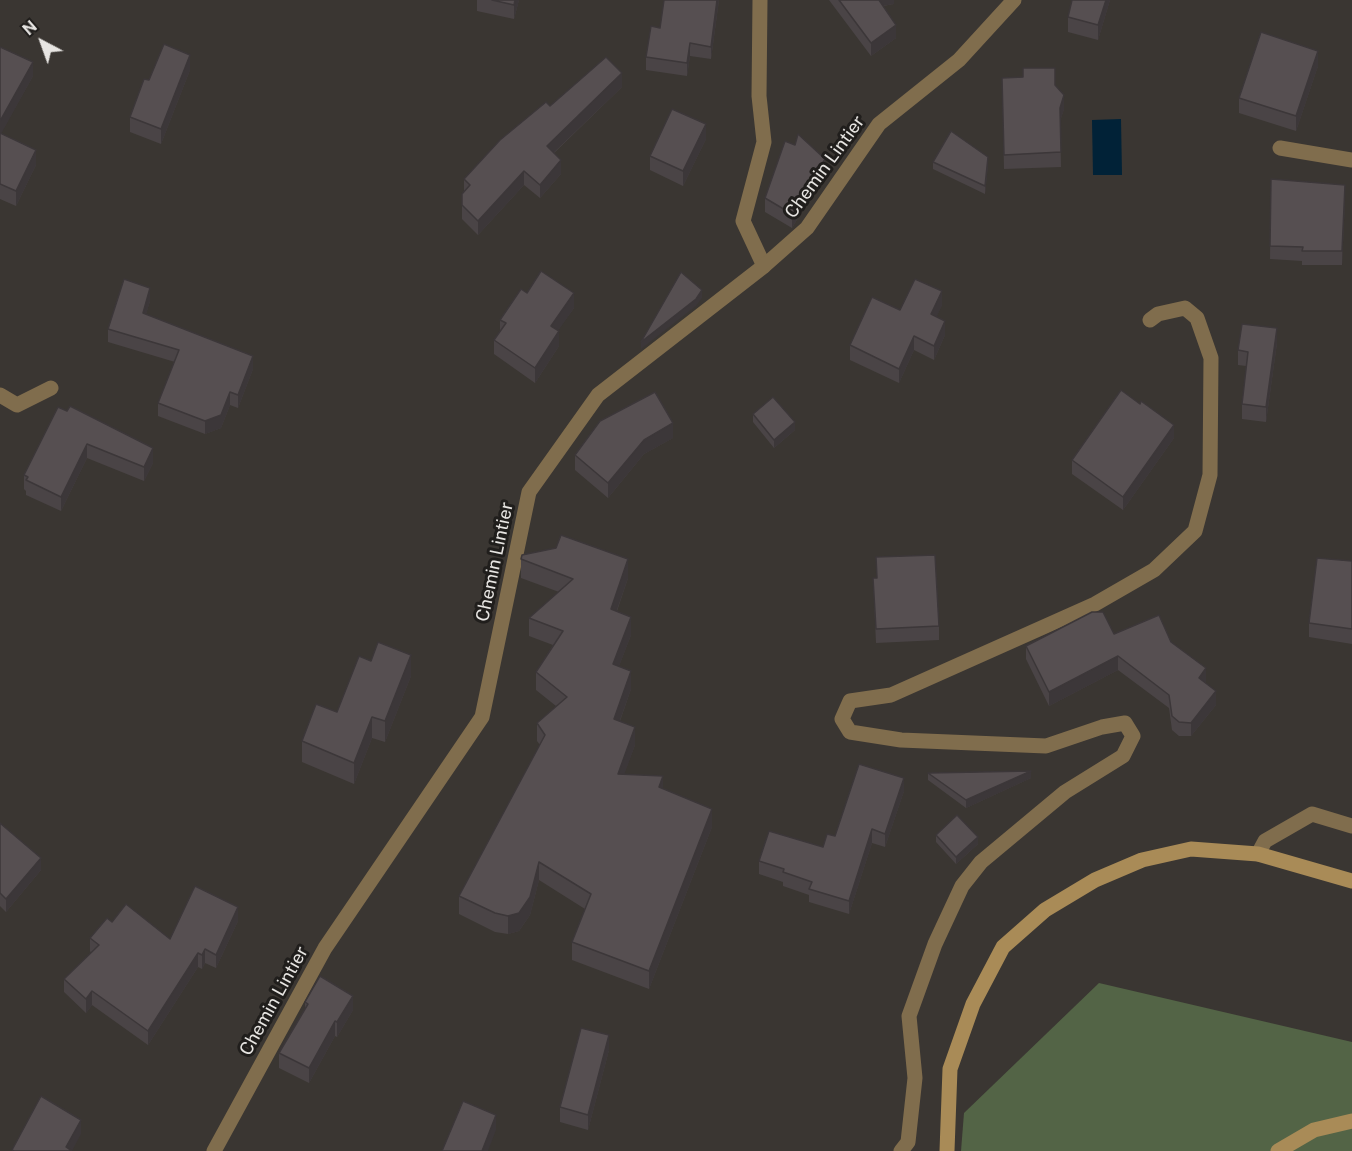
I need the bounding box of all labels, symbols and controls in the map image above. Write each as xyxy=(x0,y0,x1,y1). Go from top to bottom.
north arrow xyxy=(12,12,72,72)
text: N xyxy=(19,17,41,39)
street label: Chemin Lintier xyxy=(781,111,869,223)
street label: Chemin Lintier xyxy=(472,500,518,624)
street label: Chemin Lintier xyxy=(235,943,313,1059)

